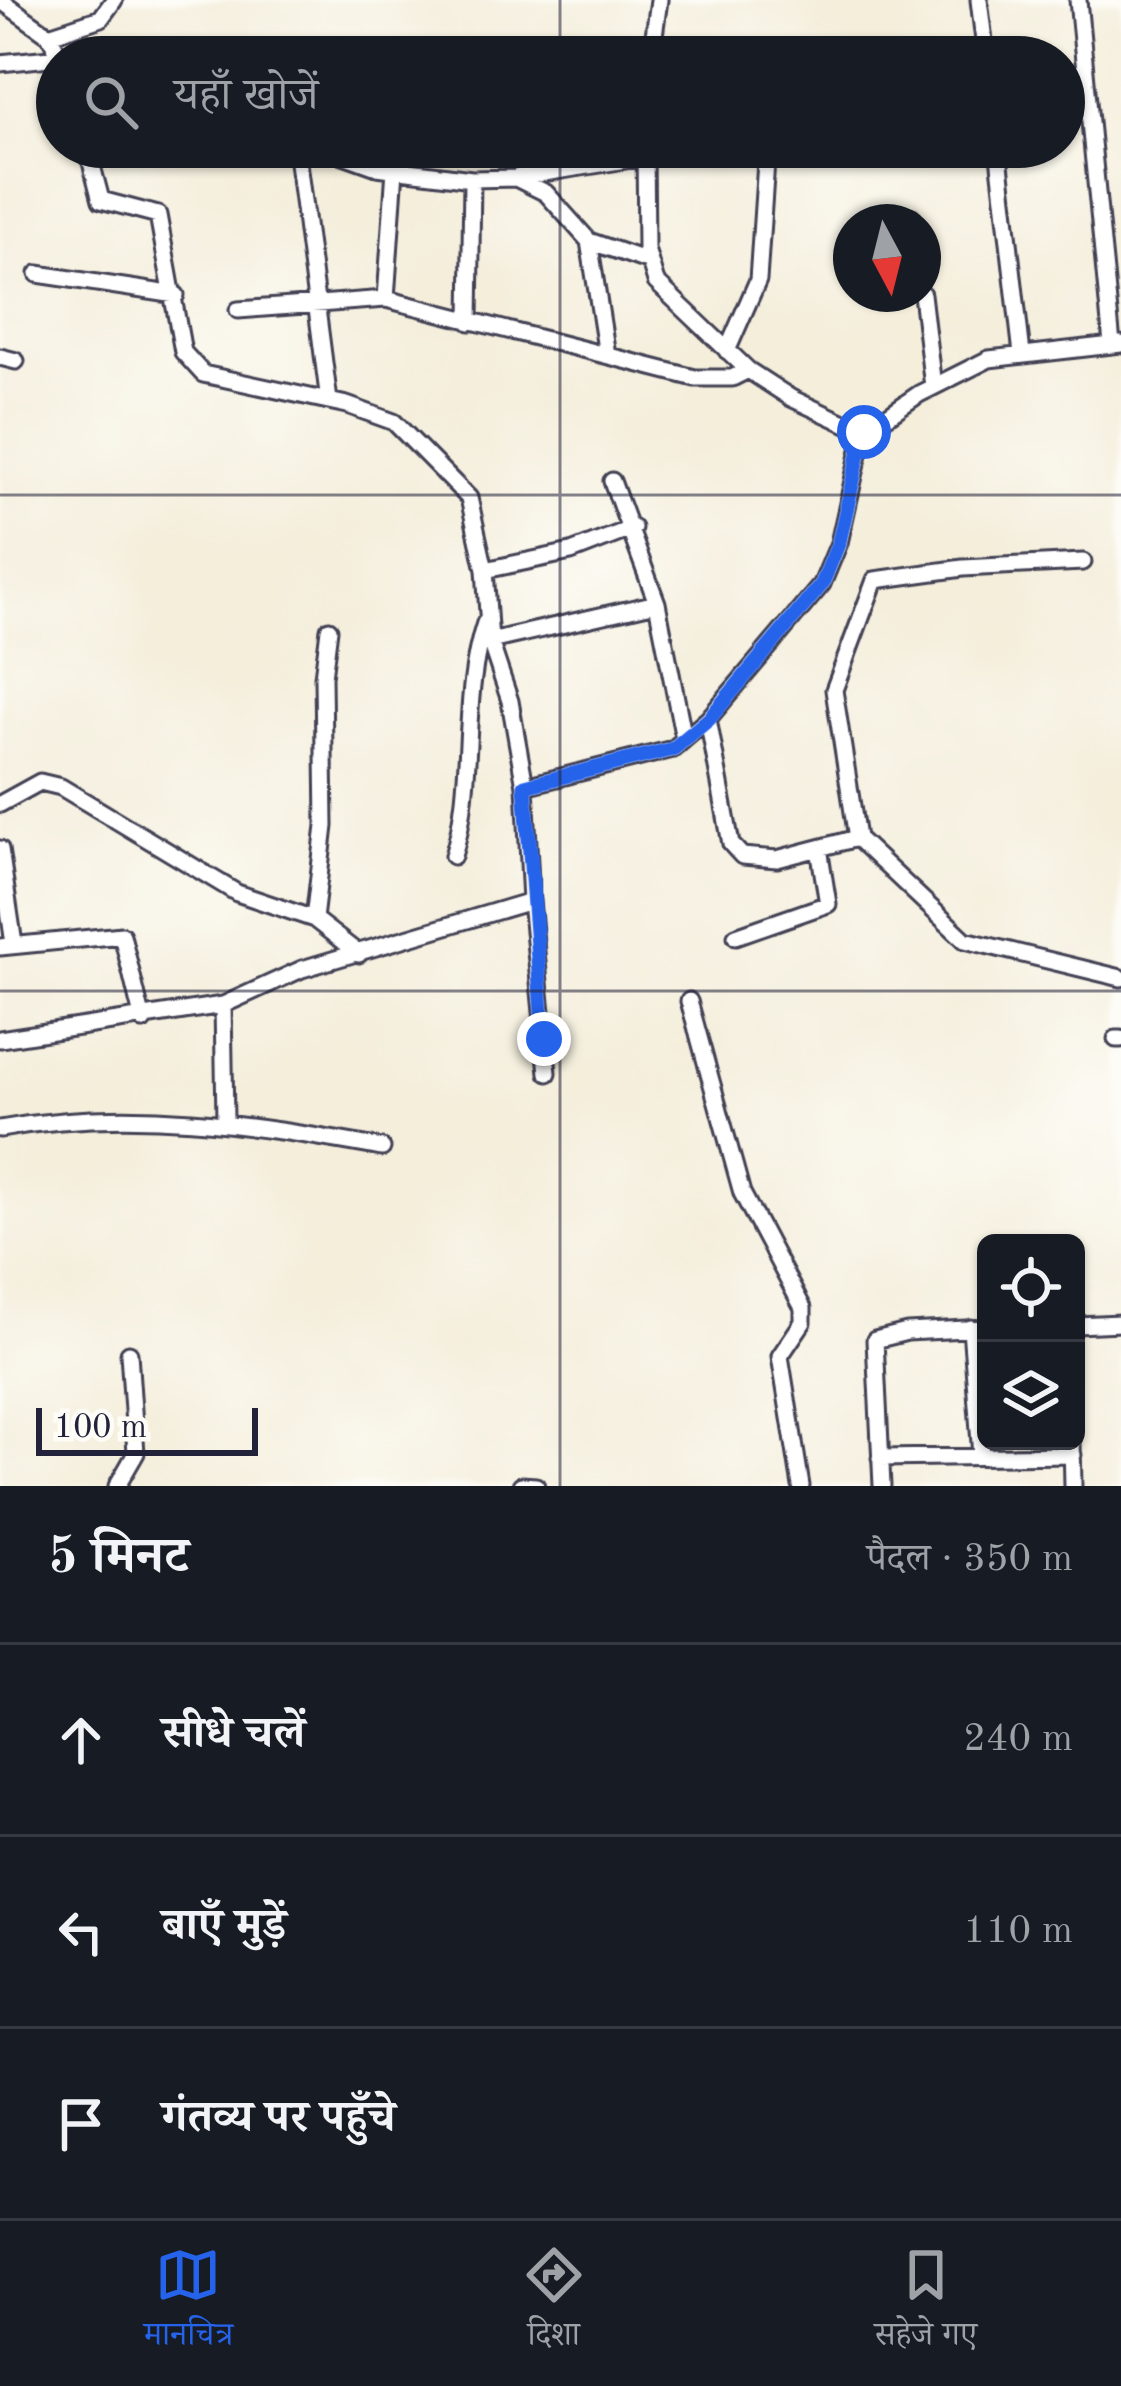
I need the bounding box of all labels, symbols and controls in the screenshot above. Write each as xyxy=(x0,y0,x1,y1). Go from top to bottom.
search box xyxy=(36,36,1085,168)
icon: search xyxy=(78,69,144,135)
text: यहाँ खोजें xyxy=(174,75,318,120)
north arrow xyxy=(833,204,941,312)
route start xyxy=(837,405,891,459)
route end xyxy=(517,1012,571,1066)
map controls xyxy=(977,1234,1085,1450)
button: locate xyxy=(977,1234,1085,1342)
button: layers xyxy=(977,1342,1085,1450)
scale bar xyxy=(36,1402,258,1455)
text: 100 m xyxy=(54,1412,147,1445)
text: 5 मिनट xyxy=(48,1533,189,1584)
text: पैदल · 350 m xyxy=(867,1540,1073,1579)
icon: ahead xyxy=(48,1707,114,1773)
text: सीधे चलें xyxy=(162,1713,305,1758)
text: 240 m xyxy=(963,1720,1073,1759)
icon: left xyxy=(48,1899,114,1965)
text: बाएँ मुड़ें xyxy=(162,1905,286,1950)
text: 110 m xyxy=(963,1912,1073,1951)
icon: arrive xyxy=(48,2091,114,2157)
text: गंतव्य पर पहुँचे xyxy=(162,2097,395,2142)
tab: मानचित्र xyxy=(144,2242,233,2366)
tab: दिशा xyxy=(521,2242,587,2366)
tab: सहेजे गए xyxy=(874,2242,977,2366)

